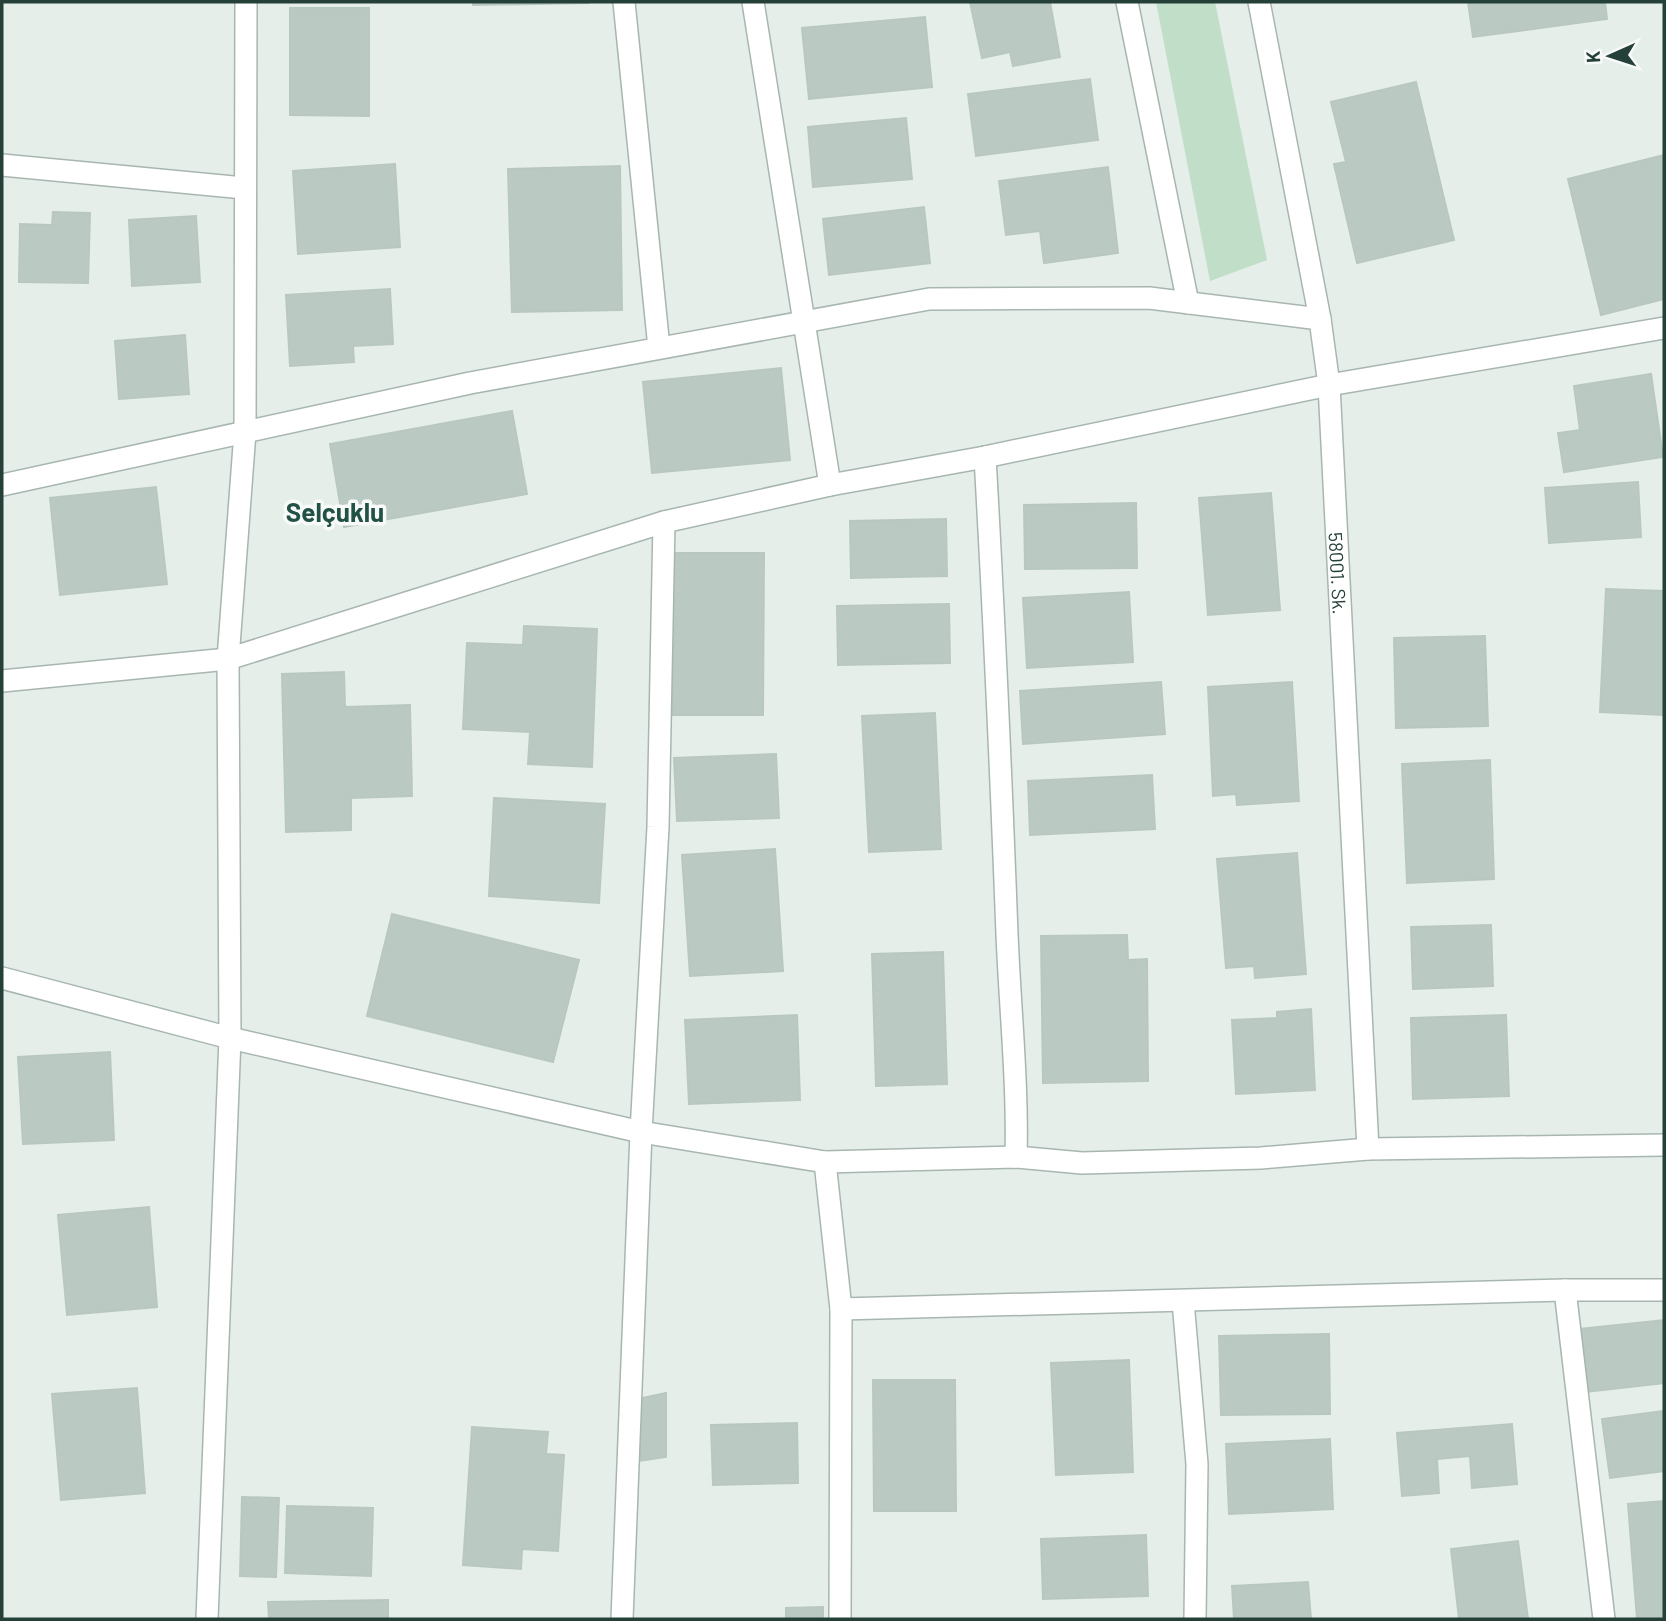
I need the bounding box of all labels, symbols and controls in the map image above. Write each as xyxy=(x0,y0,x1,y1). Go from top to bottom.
north arrow xyxy=(1575,21,1645,91)
text: K xyxy=(1581,50,1604,63)
district label: Selçuklu xyxy=(286,496,384,527)
street label: 58001. Sk. xyxy=(1325,532,1352,615)

